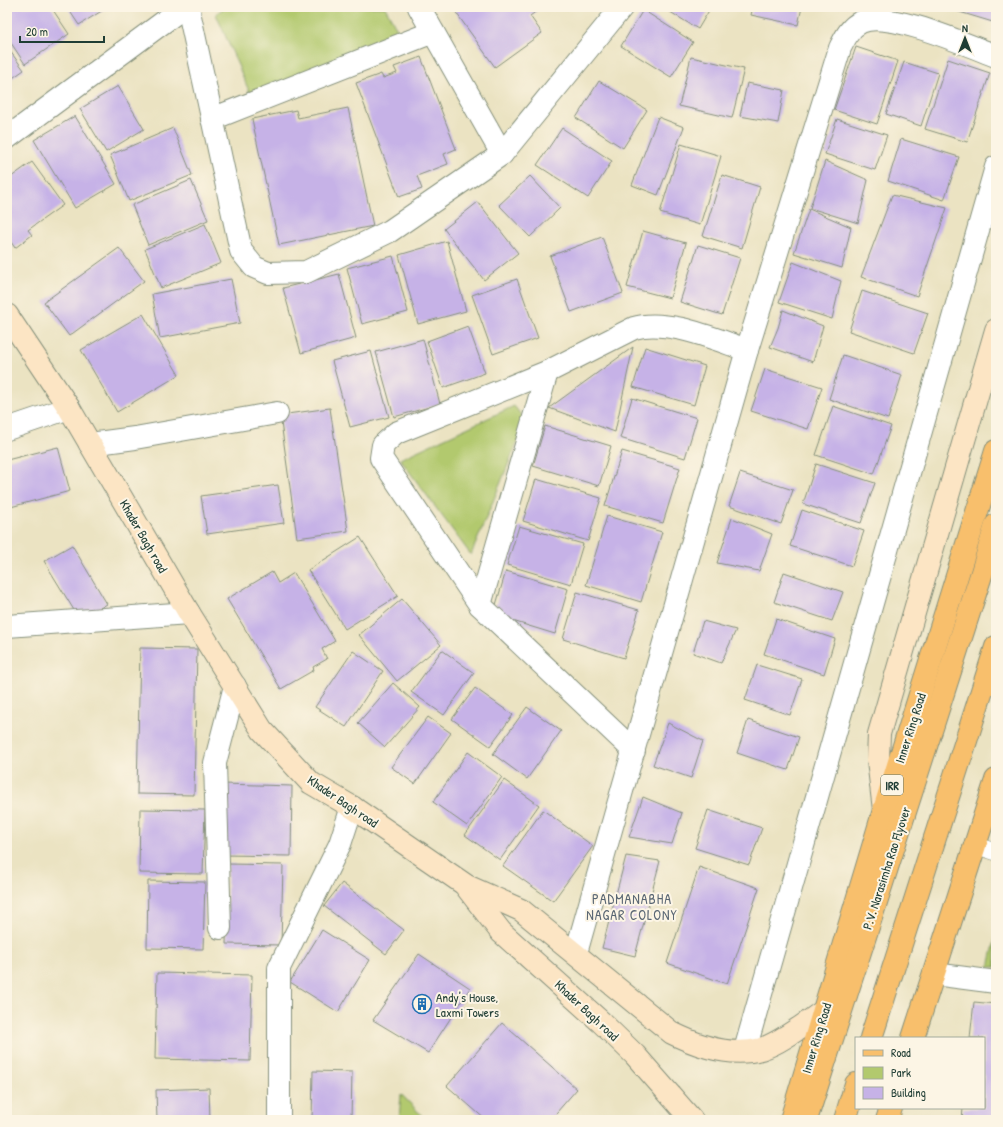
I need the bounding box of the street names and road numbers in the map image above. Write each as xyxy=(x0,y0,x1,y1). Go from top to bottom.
street label: Khader Bagh road xyxy=(116,496,172,576)
street label: Inner Ring Road xyxy=(890,691,930,765)
street label: Khader Bagh road xyxy=(304,771,382,831)
road number: IRR xyxy=(881,775,903,795)
street label: P.V. Narasimha Rao Flyover xyxy=(858,804,914,932)
street label: Khader Bagh road xyxy=(551,975,623,1045)
street label: Inner Ring Road xyxy=(797,1001,835,1075)

